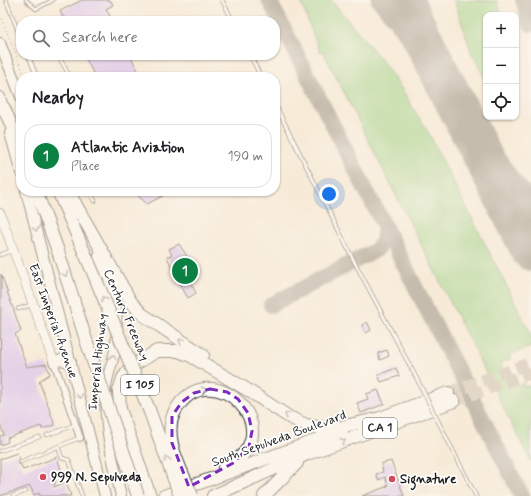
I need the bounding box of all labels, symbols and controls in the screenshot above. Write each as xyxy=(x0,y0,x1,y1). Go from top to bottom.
map controls xyxy=(483,12,519,120)
button: + xyxy=(483,12,519,48)
search box xyxy=(16,16,280,60)
icon: search xyxy=(30,27,52,49)
text: Search here xyxy=(62,28,138,48)
button: − xyxy=(483,48,519,84)
button: locate xyxy=(483,84,519,120)
text: Nearby xyxy=(32,87,84,109)
text: Atlantic Aviation xyxy=(71,138,185,158)
text: 1 xyxy=(43,148,49,165)
text: 190 m xyxy=(228,148,263,165)
text: Place xyxy=(71,158,100,175)
your location xyxy=(319,184,339,204)
one-way arrow xyxy=(32,226,40,232)
pin: 1 xyxy=(172,256,198,286)
street label: East Imperial Avenue xyxy=(24,261,82,381)
street label: Century Freeway xyxy=(99,267,153,363)
one-way arrow xyxy=(60,270,69,277)
one-way arrow xyxy=(101,296,109,304)
street label: Imperial Highway xyxy=(84,313,113,411)
one-way arrow xyxy=(179,339,186,346)
one-way arrow xyxy=(108,354,116,360)
road number: I 105 xyxy=(121,375,159,395)
one-way arrow xyxy=(200,387,207,395)
one-way arrow xyxy=(75,392,84,399)
street label: South Sepulveda Boulevard xyxy=(209,407,349,471)
one-way arrow xyxy=(284,413,291,420)
road number: CA 1 xyxy=(363,418,397,438)
one-way arrow xyxy=(340,437,347,446)
one-way arrow xyxy=(163,456,172,463)
place label: 999 N. Sepulveda xyxy=(51,469,142,486)
place label: Signature xyxy=(400,471,457,491)
marker: 999 N. Sepulveda xyxy=(38,472,48,482)
marker: Signature xyxy=(387,474,397,484)

